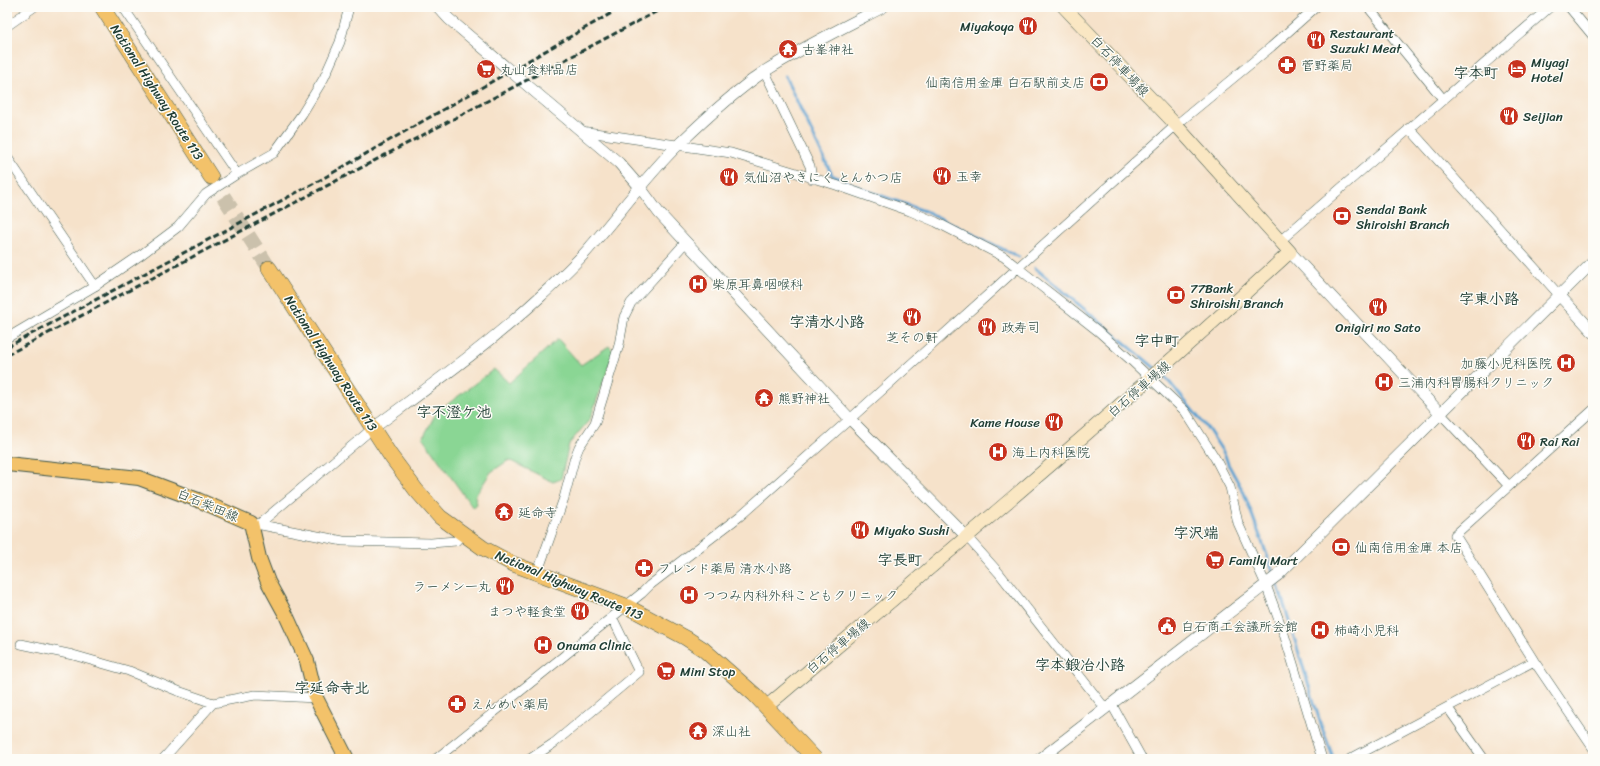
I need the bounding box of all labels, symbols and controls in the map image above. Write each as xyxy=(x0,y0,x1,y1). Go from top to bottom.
place label: Miyakoya xyxy=(960,15,1014,38)
restaurant icon: Miyakoya xyxy=(1017,15,1039,37)
street label: National Highway Route 113 xyxy=(104,19,210,165)
place label: Restaurant Suzuki Meat xyxy=(1330,22,1402,60)
restaurant icon: Restaurant Suzuki Meat xyxy=(1305,29,1327,51)
street label: 白石停車場線 xyxy=(1085,30,1156,103)
temple icon: 古峯神社 xyxy=(777,38,799,60)
place label: 古峯神社 xyxy=(802,38,854,61)
place label: Miyagi Hotel xyxy=(1531,51,1569,89)
pharmacy icon: 菅野薬局 xyxy=(1276,54,1298,76)
place label: 菅野薬局 xyxy=(1301,54,1353,77)
supermarket icon: 丸山食料品店 xyxy=(475,58,497,80)
place label: 丸山食料品店 xyxy=(500,58,578,81)
hotel icon: Miyagi Hotel xyxy=(1506,58,1528,80)
district label: 字本町 xyxy=(1453,60,1499,86)
place label: 仙南信用金庫 白石駅前支店 xyxy=(926,71,1085,94)
bank icon: 仙南信用金庫 白石駅前支店 xyxy=(1088,71,1110,93)
restaurant icon: Seijian xyxy=(1498,105,1520,127)
place label: Seijian xyxy=(1523,105,1563,128)
restaurant icon: 玉幸 xyxy=(931,165,953,187)
place label: 玉幸 xyxy=(956,165,982,188)
restaurant icon: 気仙沼やきにく とんかつ店 xyxy=(718,166,740,188)
place label: 気仙沼やきにく とんかつ店 xyxy=(743,166,902,189)
place label: Sendai Bank Shiroishi Branch xyxy=(1356,198,1450,236)
bank icon: Sendai Bank Shiroishi Branch xyxy=(1331,205,1353,227)
hospital icon: 柴原耳鼻咽喉科 xyxy=(687,273,709,295)
place label: 柴原耳鼻咽喉科 xyxy=(712,273,803,296)
place label: 77Bank Shiroishi Branch xyxy=(1190,277,1284,315)
bank icon: 77Bank Shiroishi Branch xyxy=(1165,284,1187,306)
district label: 字東小路 xyxy=(1459,286,1519,312)
street label: National Highway Route 113 xyxy=(278,290,384,436)
restaurant icon: Onigiri no Sato xyxy=(1367,296,1389,318)
restaurant icon: 芝その軒 xyxy=(901,306,923,328)
district label: 字清水小路 xyxy=(789,309,865,335)
restaurant icon: 政寿司 xyxy=(976,316,998,338)
place label: 政寿司 xyxy=(1001,316,1040,339)
place label: Onigiri no Sato xyxy=(1335,316,1421,339)
place label: 芝その軒 xyxy=(886,326,938,349)
district label: 字中町 xyxy=(1134,328,1180,354)
place label: 加藤小児科医院 xyxy=(1461,352,1552,375)
hospital icon: 加藤小児科医院 xyxy=(1555,352,1577,374)
street label: 白石停車場線 xyxy=(1102,354,1177,423)
hospital icon: 三浦内科胃腸科クリニック xyxy=(1373,371,1395,393)
place label: 三浦内科胃腸科クリニック xyxy=(1398,371,1554,394)
temple icon: 熊野神社 xyxy=(753,387,775,409)
place label: 熊野神社 xyxy=(778,387,830,410)
district label: 字不澄ケ池 xyxy=(416,399,492,425)
place label: Kame House xyxy=(970,411,1040,434)
restaurant icon: Kame House xyxy=(1043,411,1065,433)
restaurant icon: Rai Rai xyxy=(1515,430,1537,452)
place label: Rai Rai xyxy=(1540,430,1580,453)
hospital icon: 海上内科医院 xyxy=(987,441,1009,463)
place label: 海上内科医院 xyxy=(1012,441,1090,464)
street label: 白石柴田線 xyxy=(174,482,243,529)
temple icon: 延命寺 xyxy=(493,501,515,523)
place label: 延命寺 xyxy=(518,501,557,524)
restaurant icon: Miyako Sushi xyxy=(849,519,871,541)
place label: Miyako Sushi xyxy=(874,519,949,542)
district label: 字沢端 xyxy=(1173,520,1219,546)
bank icon: 仙南信用金庫 本店 xyxy=(1330,536,1352,558)
place label: 仙南信用金庫 本店 xyxy=(1355,536,1462,559)
street label: National Highway Route 113 xyxy=(491,543,647,627)
district label: 字長町 xyxy=(877,547,923,573)
supermarket icon: Family Mart xyxy=(1204,549,1226,571)
place label: Family Mart xyxy=(1229,549,1298,572)
pharmacy icon: フレンド薬局 清水小路 xyxy=(633,557,655,579)
place label: フレンド薬局 清水小路 xyxy=(658,557,791,580)
place label: ラーメン一丸 xyxy=(413,575,491,598)
restaurant icon: ラーメン一丸 xyxy=(494,575,516,597)
hospital icon: つつみ内科外科こどもクリニック xyxy=(678,584,700,606)
place label: つつみ内科外科こどもクリニック xyxy=(703,584,898,607)
place label: まつや軽食堂 xyxy=(488,600,566,623)
restaurant icon: まつや軽食堂 xyxy=(569,600,591,622)
street label: 白石停車場線 xyxy=(801,611,876,680)
public building icon: 白石商工会議所会館 xyxy=(1156,615,1178,637)
place label: 白石商工会議所会館 xyxy=(1181,615,1298,638)
hospital icon: 柿崎小児科 xyxy=(1309,619,1331,641)
place label: 柿崎小児科 xyxy=(1334,619,1399,642)
hospital icon: Onuma Clinic xyxy=(532,634,554,656)
place label: Onuma Clinic xyxy=(557,634,632,657)
district label: 字本鍛冶小路 xyxy=(1035,652,1125,678)
supermarket icon: Mini Stop xyxy=(655,660,677,682)
place label: Mini Stop xyxy=(680,660,735,683)
district label: 字延命寺北 xyxy=(294,675,370,701)
pharmacy icon: えんめい薬局 xyxy=(446,693,468,715)
place label: えんめい薬局 xyxy=(471,693,549,716)
temple icon: 深山社 xyxy=(687,720,709,742)
place label: 深山社 xyxy=(712,720,751,743)

